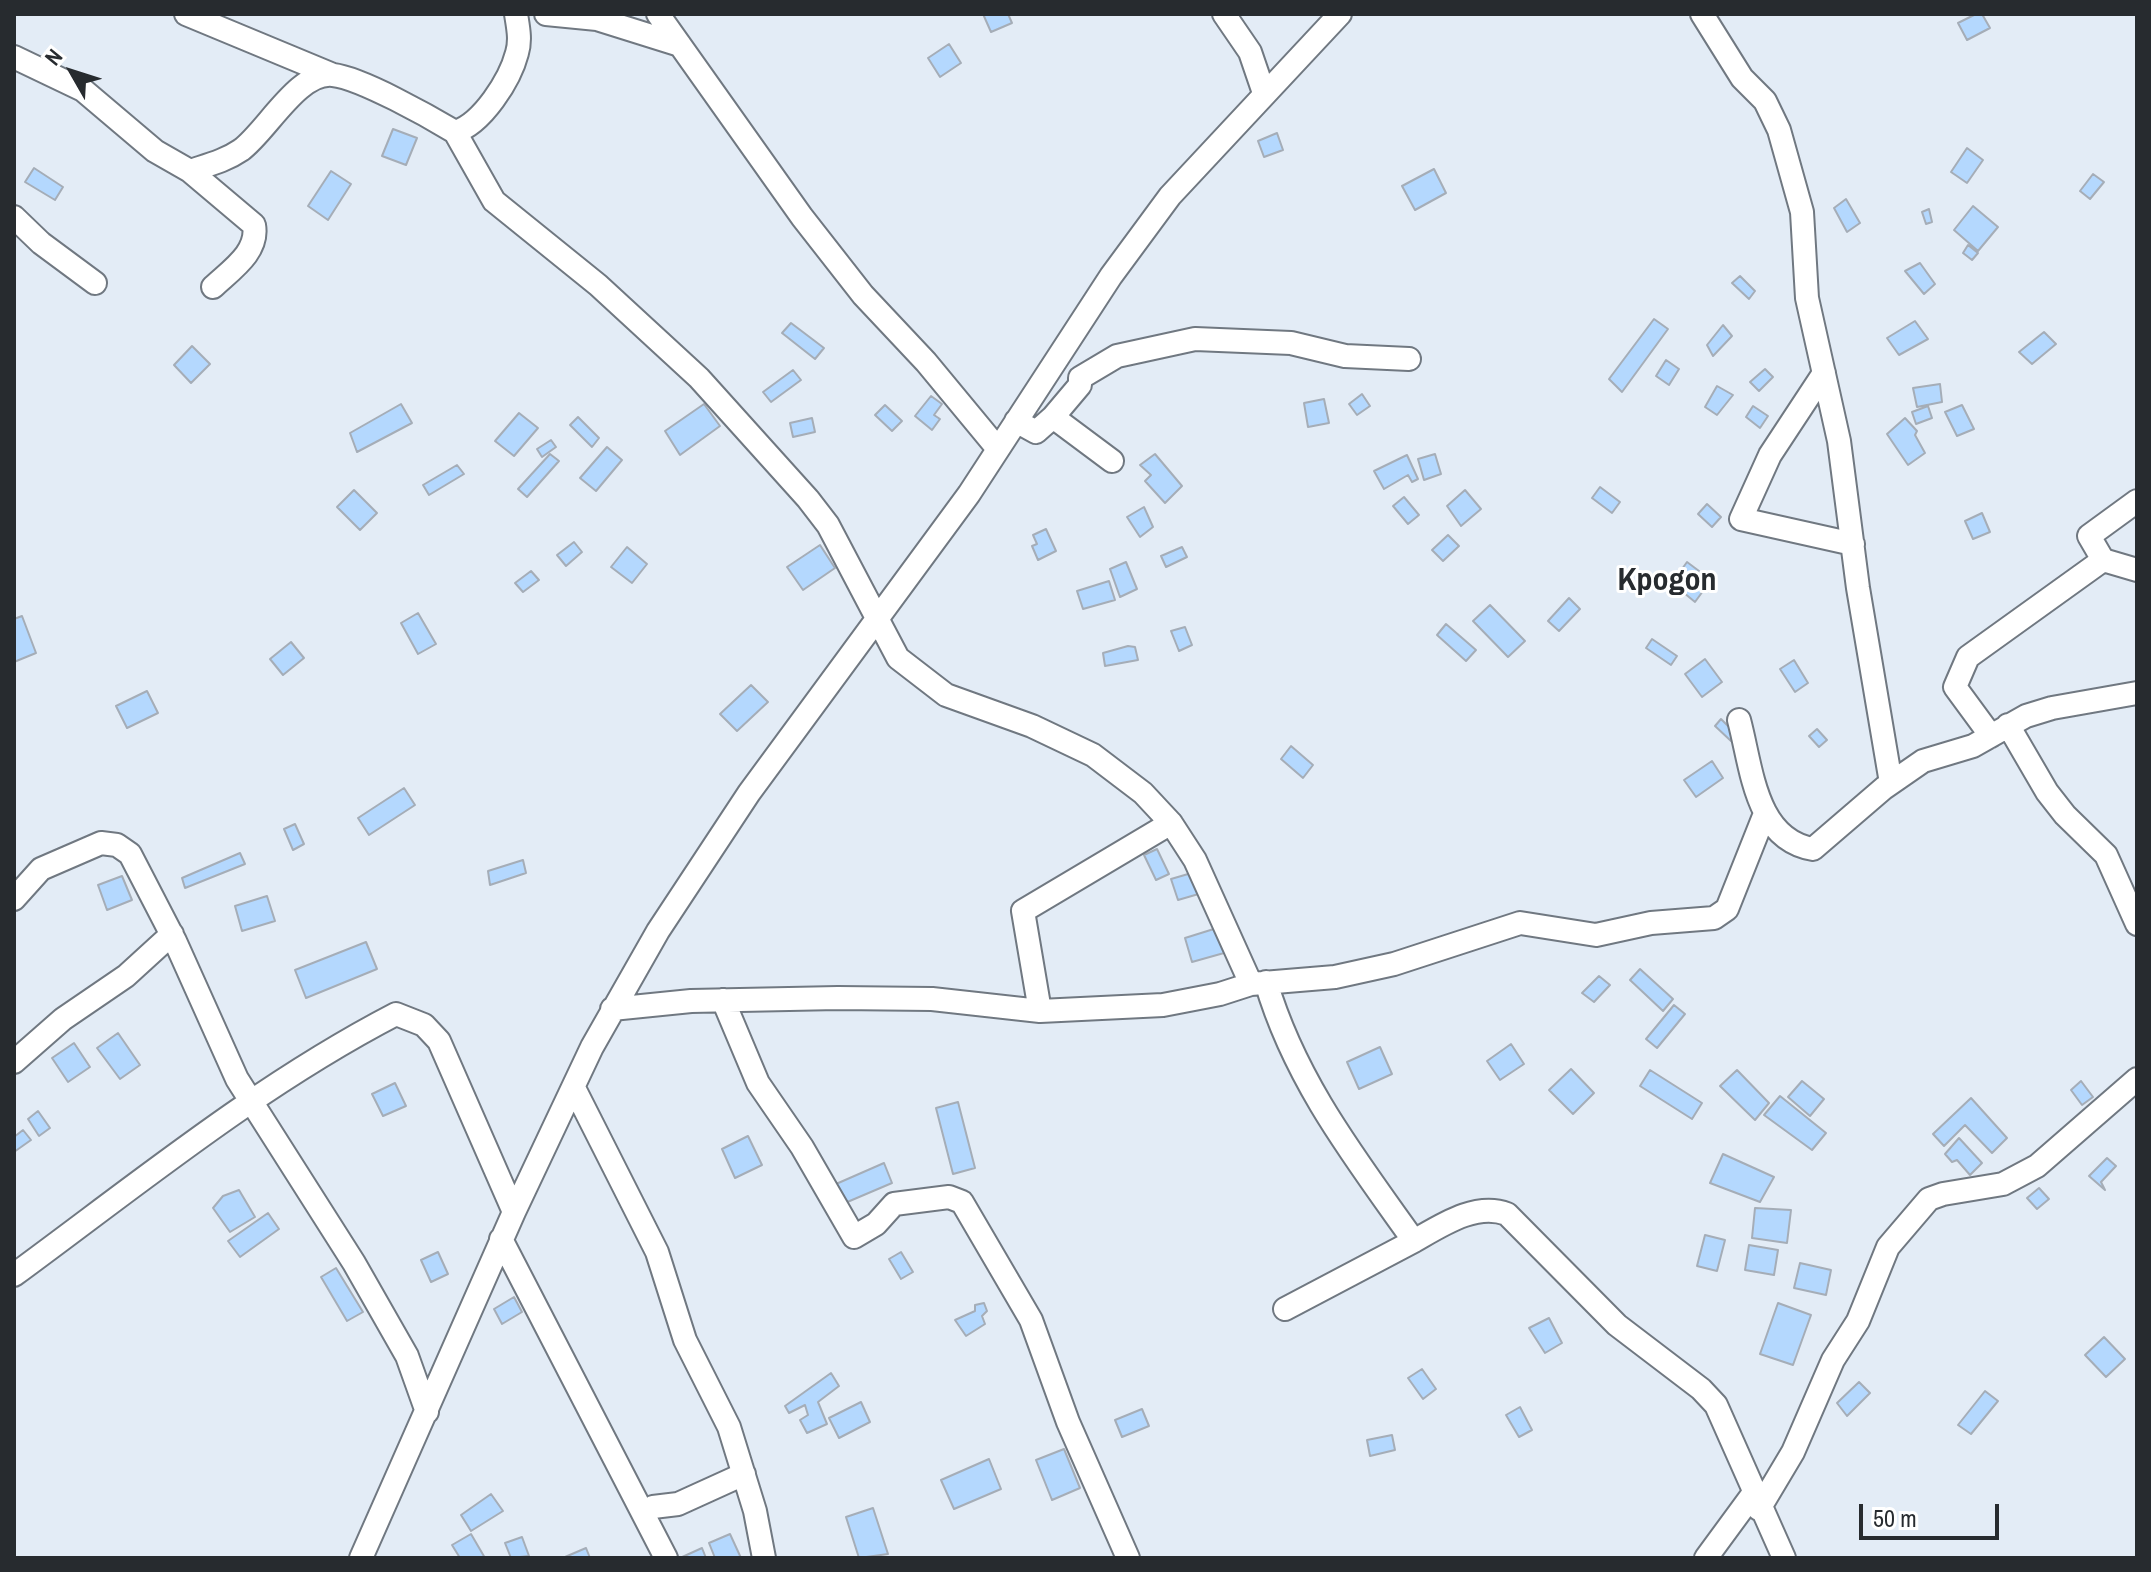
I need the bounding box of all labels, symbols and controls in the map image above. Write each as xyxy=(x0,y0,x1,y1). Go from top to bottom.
north arrow xyxy=(32,32,112,112)
text: N xyxy=(38,42,69,71)
district label: Kpogon xyxy=(1617,562,1717,600)
scale bar xyxy=(1863,1488,2003,1538)
text: 50 m xyxy=(1873,1502,1917,1534)

